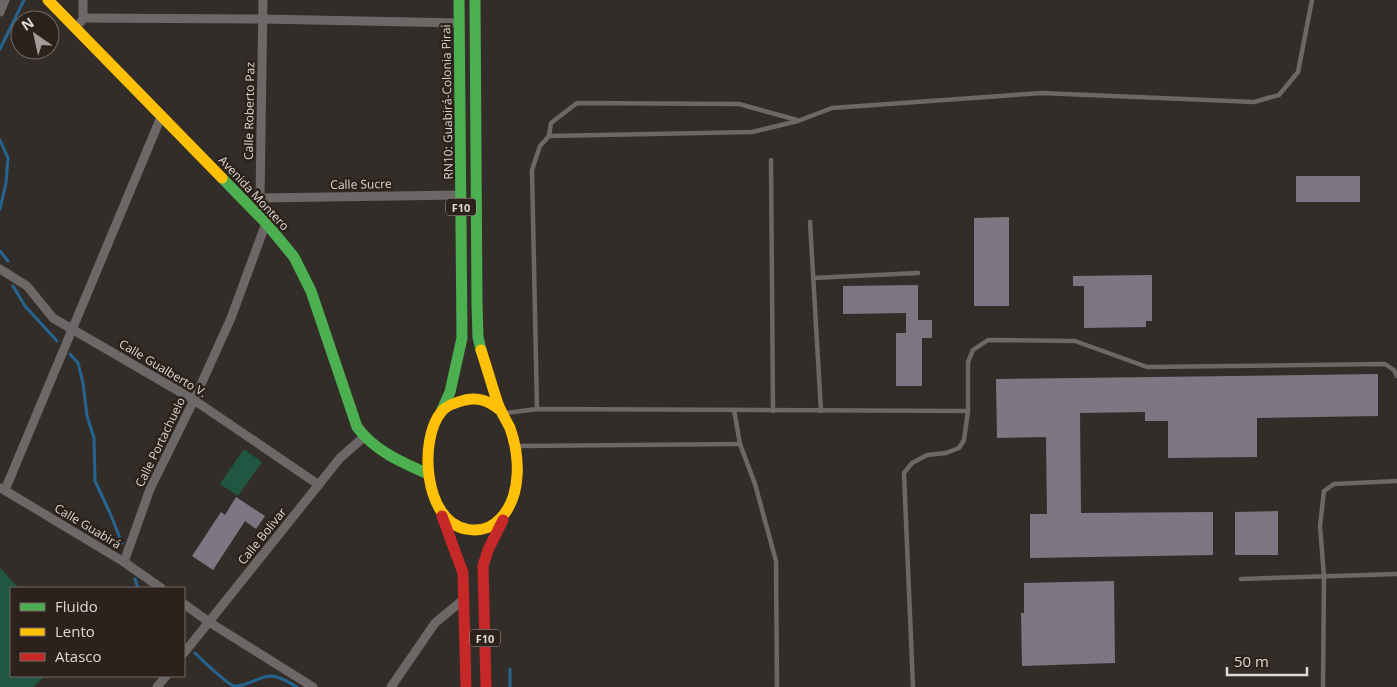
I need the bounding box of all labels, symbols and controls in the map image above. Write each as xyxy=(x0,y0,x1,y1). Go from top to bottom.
north arrow xyxy=(10,10,60,60)
text: N xyxy=(17,13,37,35)
street label: RN10: Guabirá-Colonia Pirai xyxy=(437,24,457,180)
street label: Calle Roberto Paz xyxy=(240,62,258,160)
street label: Avenida Montero xyxy=(215,152,293,234)
street label: Calle Sucre xyxy=(330,175,392,193)
road number: F10 xyxy=(446,198,476,216)
street label: Calle Gualberto V. xyxy=(116,335,210,401)
street label: Calle Portachuelo xyxy=(131,394,189,490)
street label: Calle Guabirá xyxy=(52,499,124,553)
street label: Calle Bolivar xyxy=(234,504,290,568)
legend xyxy=(10,587,185,677)
text: Fluido xyxy=(55,596,98,616)
text: Lento xyxy=(55,621,95,641)
road number: F10 xyxy=(470,630,500,646)
scale bar xyxy=(1227,644,1307,676)
text: Atasco xyxy=(55,646,102,666)
text: 50 m xyxy=(1234,651,1269,671)

